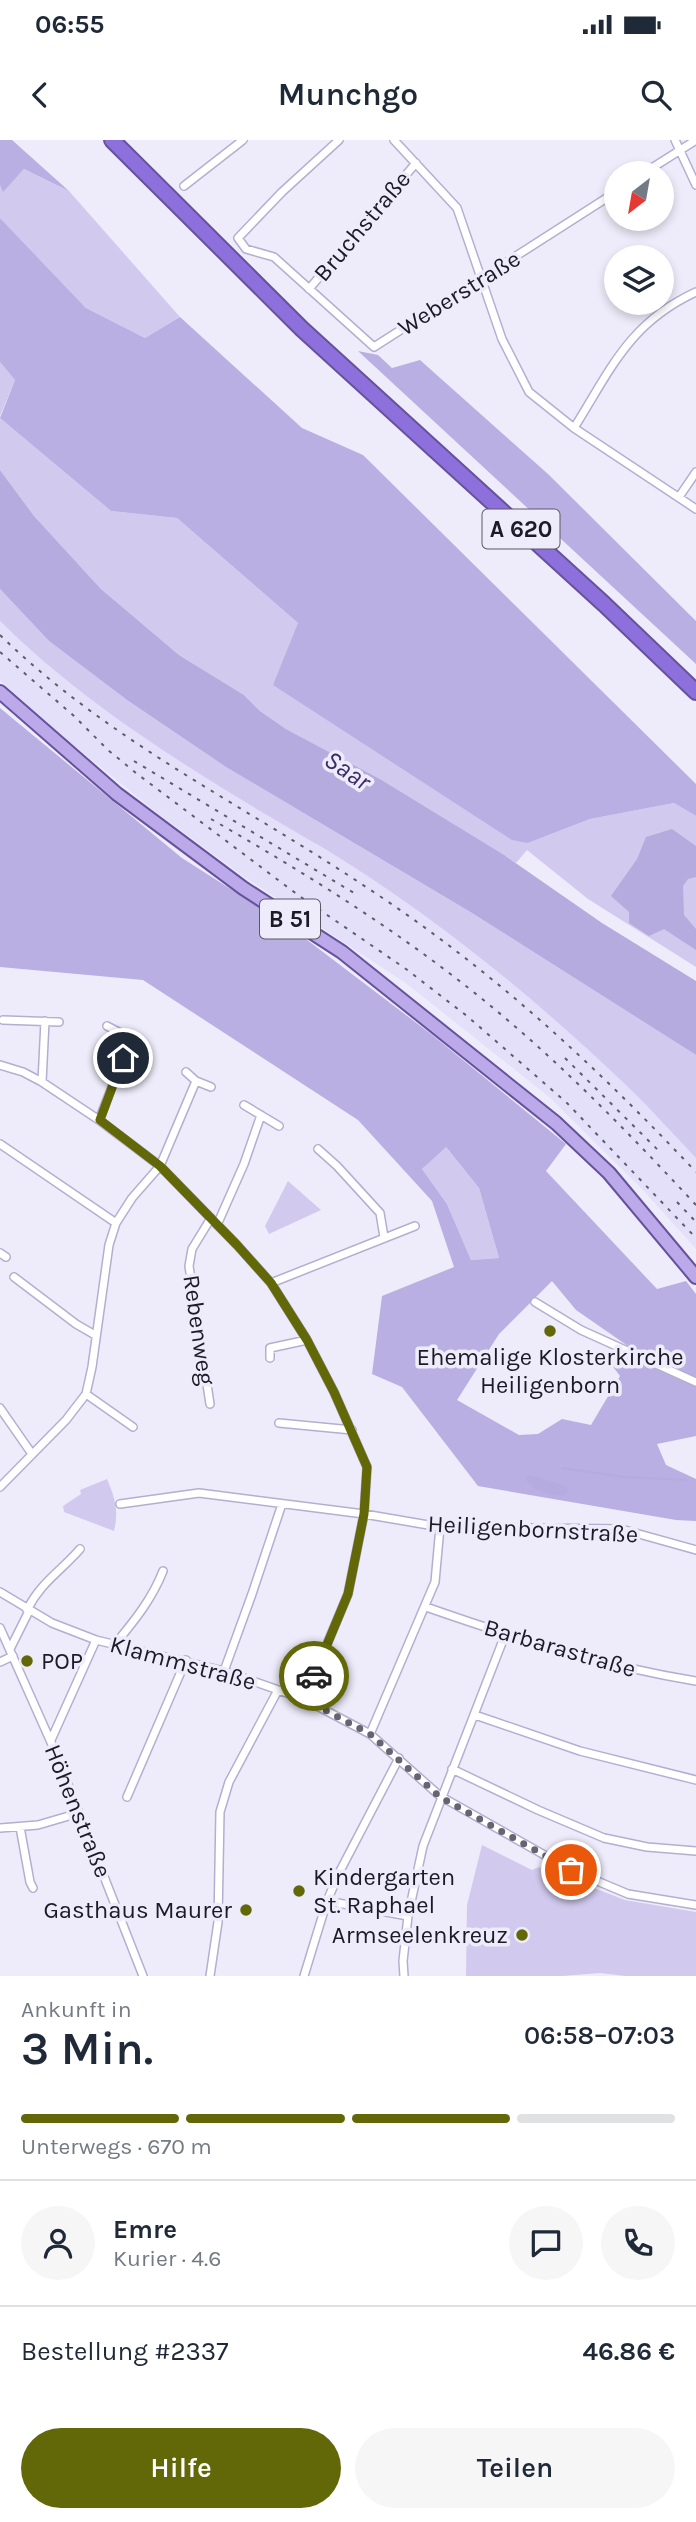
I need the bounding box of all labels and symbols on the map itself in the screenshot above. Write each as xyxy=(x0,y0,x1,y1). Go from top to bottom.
north arrow xyxy=(604,161,674,231)
street label: Bruchstraße xyxy=(308,165,416,287)
street label: Weberstraße xyxy=(393,244,525,342)
road number: A 620 xyxy=(482,510,560,548)
water label: Saar xyxy=(319,744,378,798)
road number: B 51 xyxy=(260,900,320,939)
pin xyxy=(93,1028,153,1088)
street label: Rebenweg xyxy=(177,1273,221,1388)
marker: Ehemalige Klosterkirche Heiligenborn xyxy=(542,1323,558,1339)
place label: Ehemalige Klosterkirche Heiligenborn xyxy=(416,1343,684,1399)
street label: Heiligenbornstraße xyxy=(427,1510,639,1548)
street label: Barbarastraße xyxy=(481,1613,639,1683)
street label: Klammstraße xyxy=(107,1630,259,1696)
courier xyxy=(279,1641,349,1711)
place label: POP xyxy=(41,1647,83,1675)
marker: POP xyxy=(19,1653,35,1669)
street label: Höhenstraße xyxy=(39,1740,117,1882)
pin xyxy=(541,1840,601,1900)
place label: Kindergarten St. Raphael xyxy=(313,1863,455,1919)
marker: Kindergarten St. Raphael xyxy=(291,1883,307,1899)
place label: Gasthaus Maurer xyxy=(43,1896,232,1924)
marker: Gasthaus Maurer xyxy=(238,1902,254,1918)
place label: Armseelenkreuz xyxy=(332,1921,508,1949)
marker: Armseelenkreuz xyxy=(514,1927,530,1943)

